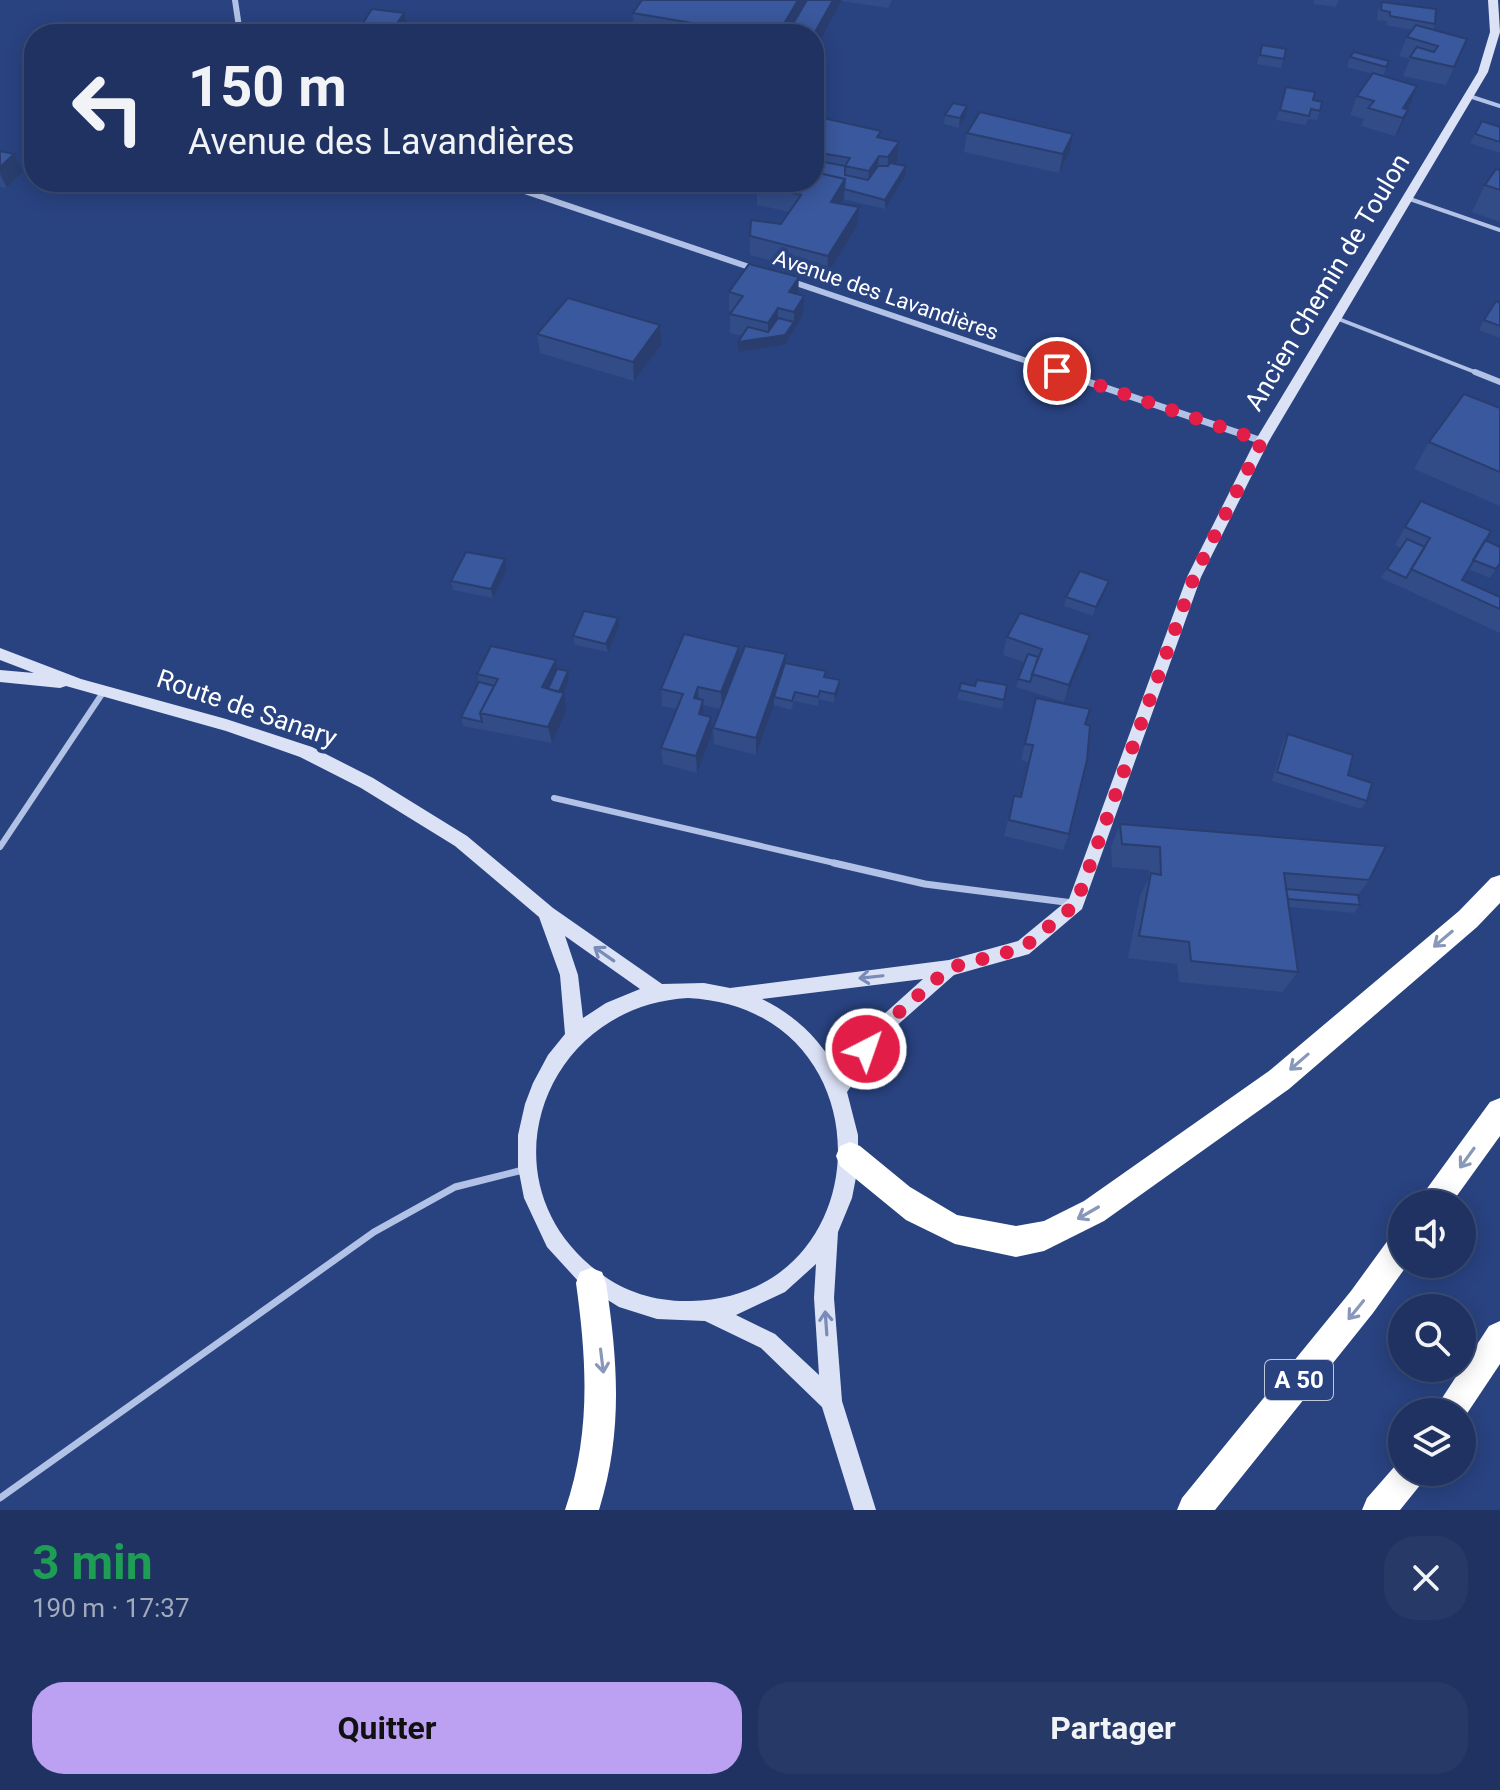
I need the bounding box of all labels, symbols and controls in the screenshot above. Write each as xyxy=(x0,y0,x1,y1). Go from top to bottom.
text: 150 m xyxy=(188,54,347,120)
icon: left xyxy=(56,56,160,160)
text: Avenue des Lavandières xyxy=(188,121,575,163)
street label: Ancien Chemin de Toulon xyxy=(1238,148,1416,416)
street label: Avenue des Lavandières xyxy=(770,245,1002,345)
pin xyxy=(1023,337,1091,405)
icon: arrive xyxy=(1035,349,1079,393)
street label: Route de Sanary xyxy=(153,663,341,753)
one-way arrow xyxy=(1434,930,1454,948)
one-way arrow xyxy=(593,945,615,962)
one-way arrow xyxy=(859,969,885,984)
position arrow xyxy=(824,1007,908,1091)
one-way arrow xyxy=(1290,1053,1310,1071)
one-way arrow xyxy=(1458,1147,1475,1168)
map controls xyxy=(1388,1190,1476,1486)
button: sound xyxy=(1388,1190,1476,1278)
one-way arrow xyxy=(1077,1205,1100,1221)
button: search xyxy=(1388,1294,1476,1382)
one-way arrow xyxy=(1347,1299,1364,1320)
one-way arrow xyxy=(818,1310,833,1337)
one-way arrow xyxy=(595,1347,610,1373)
road number: A 50 xyxy=(1265,1360,1333,1400)
button: layers xyxy=(1388,1398,1476,1486)
text: 3 min xyxy=(32,1534,153,1591)
button: close xyxy=(1384,1536,1468,1620)
text: 190 m · 17:37 xyxy=(32,1593,190,1623)
button: Quitter xyxy=(32,1682,742,1774)
button: Partager xyxy=(758,1682,1468,1774)

